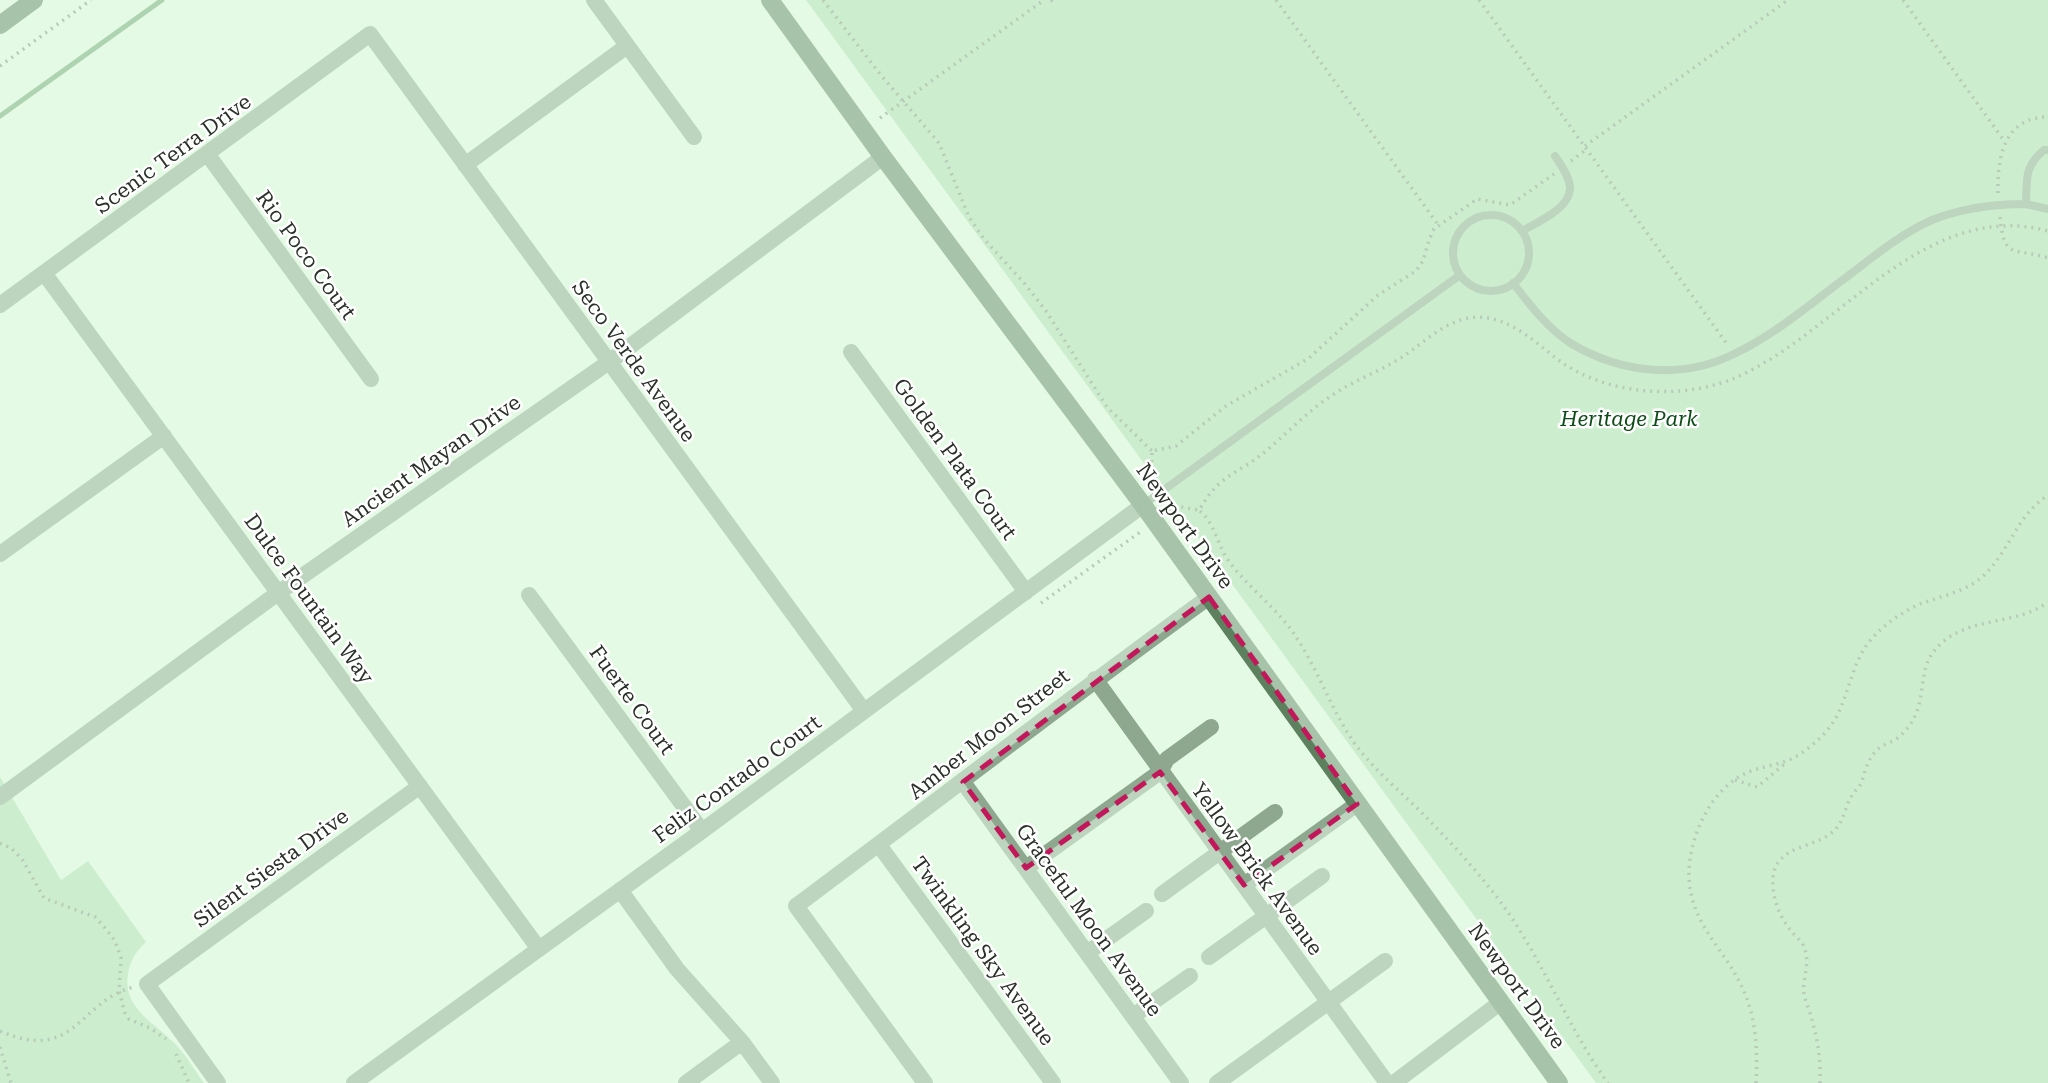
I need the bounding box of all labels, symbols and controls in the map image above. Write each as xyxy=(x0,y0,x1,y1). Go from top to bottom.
street label: Scenic Terra Drive xyxy=(90,89,256,219)
street label: Rio Poco Court xyxy=(251,186,361,324)
street label: Seco Verde Avenue xyxy=(567,275,701,447)
street label: Golden Plata Court xyxy=(888,374,1022,544)
street label: Ancient Mayan Drive xyxy=(337,390,525,532)
park label: Heritage Park xyxy=(1559,407,1698,431)
street label: Newport Drive xyxy=(1131,459,1239,593)
street label: Dulce Fountain Way xyxy=(239,509,379,689)
street label: Fuerte Court xyxy=(584,641,680,759)
street label: Amber Moon Street xyxy=(904,664,1074,804)
street label: Feliz Contado Court xyxy=(648,710,826,848)
street label: Yellow Brick Avenue xyxy=(1186,778,1328,960)
street label: Silent Siesta Drive xyxy=(189,804,353,932)
street label: Graceful Moon Avenue xyxy=(1011,819,1167,1021)
street label: Twinkling Sky Avenue xyxy=(906,852,1060,1050)
street label: Newport Drive xyxy=(1463,919,1571,1053)

